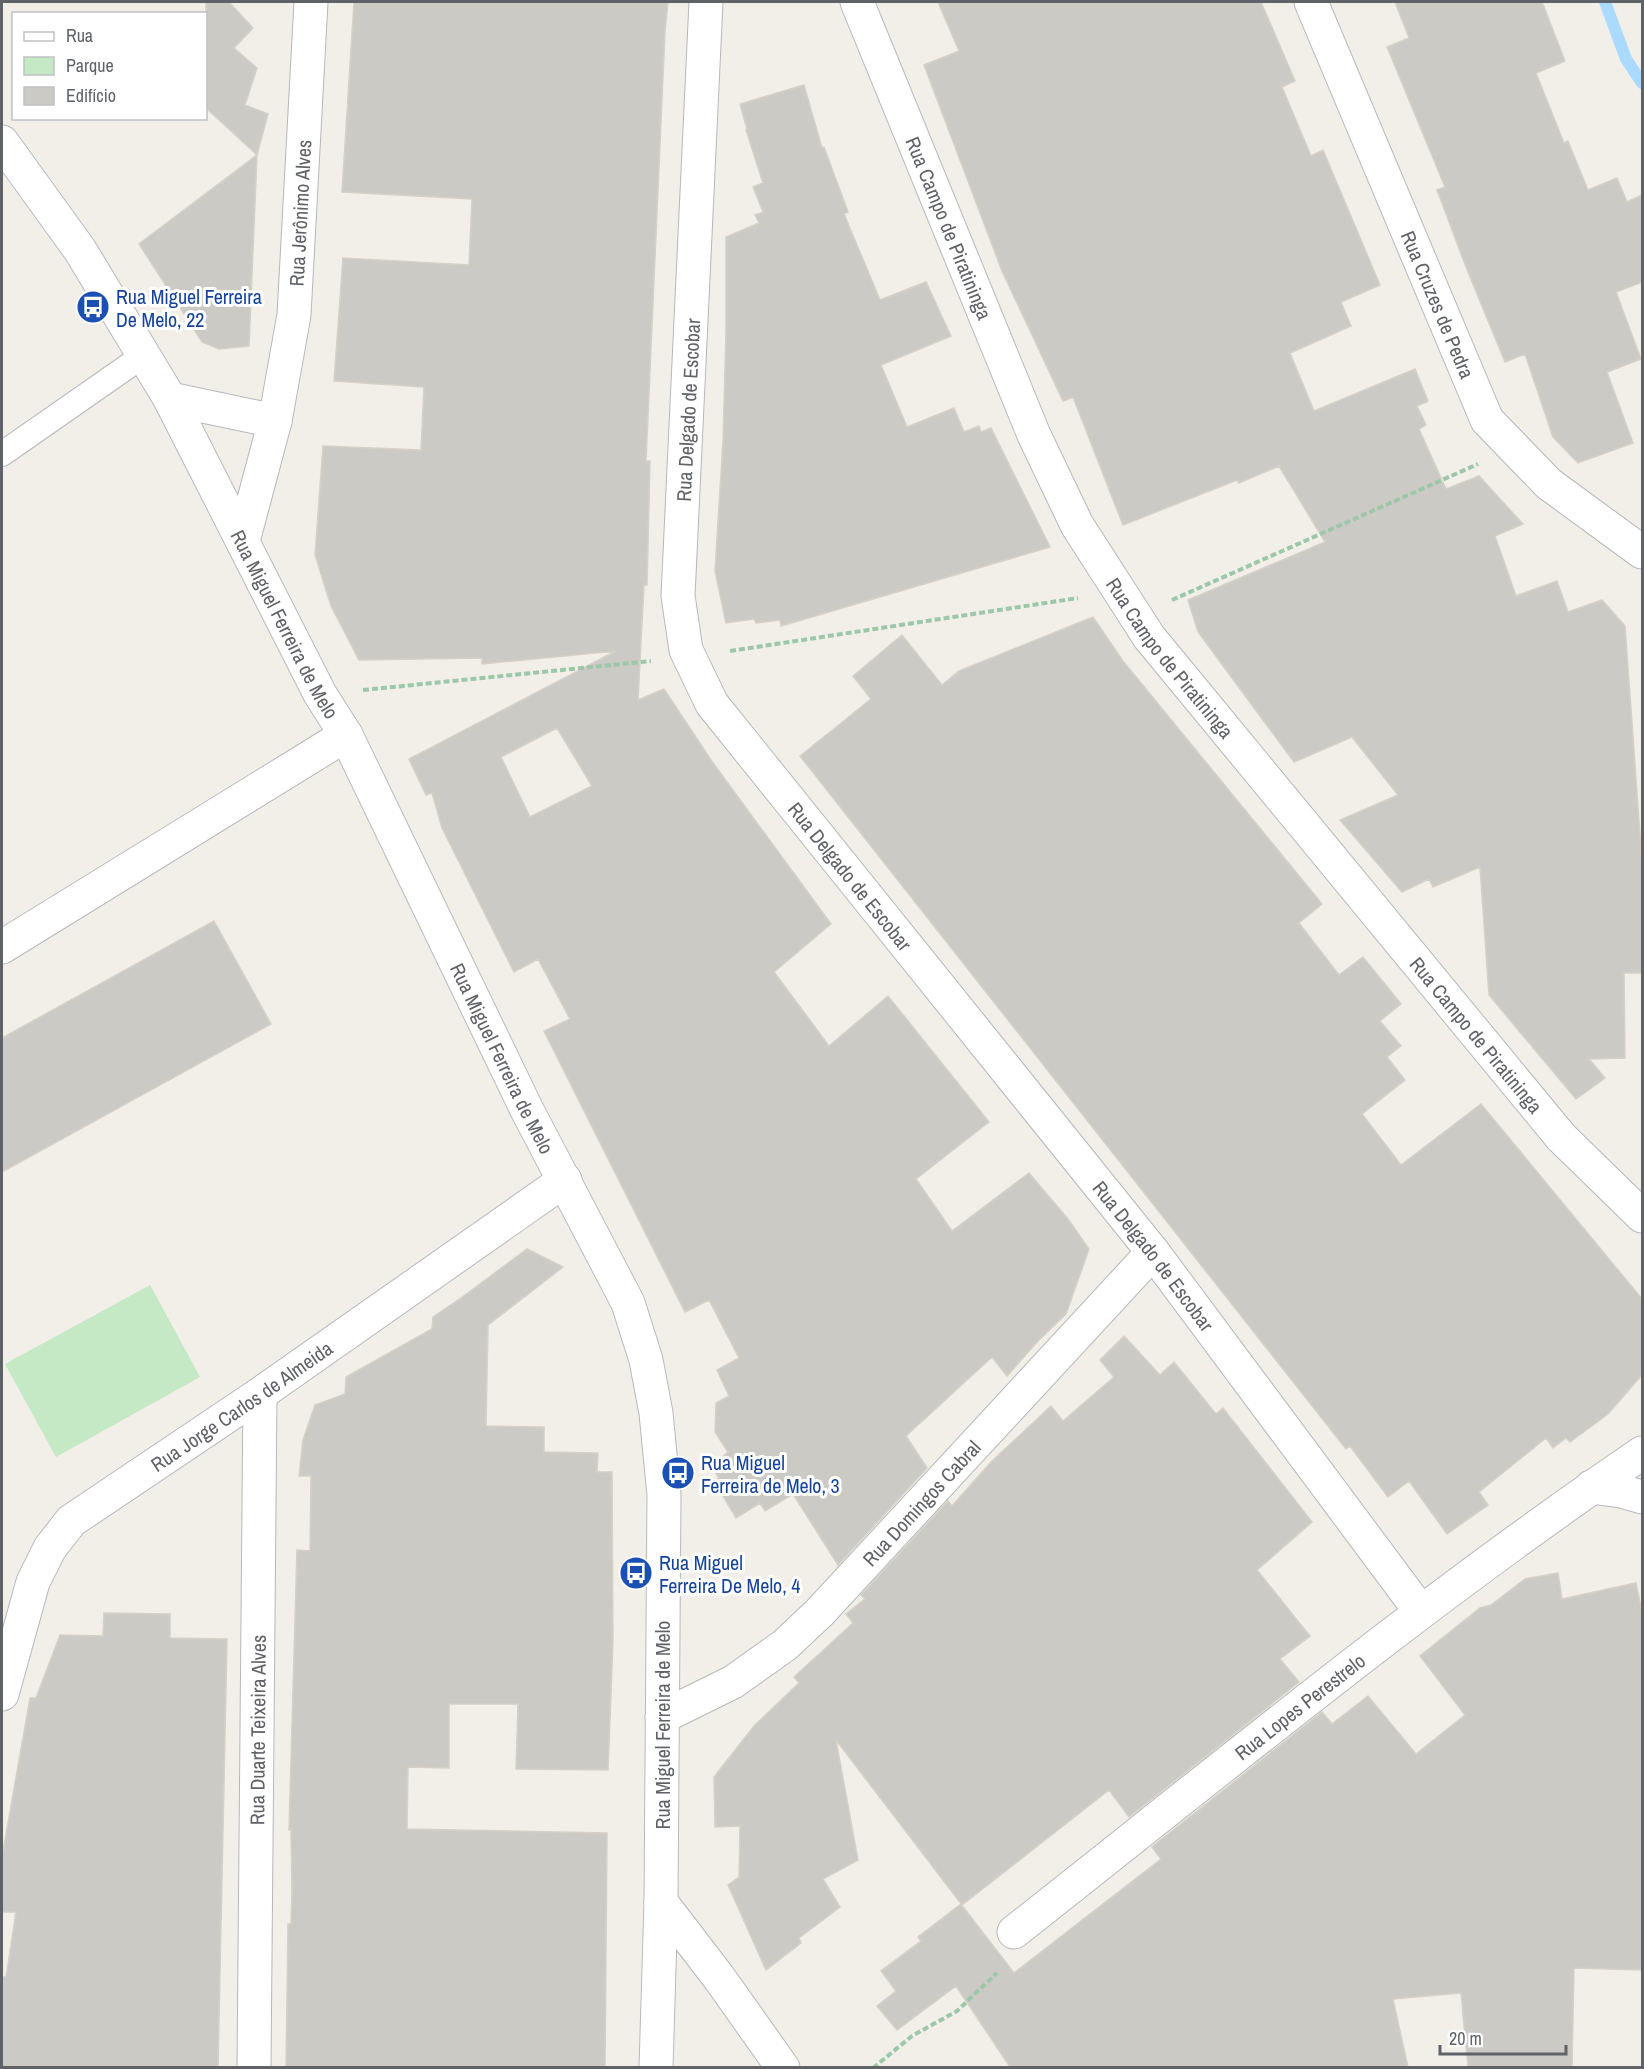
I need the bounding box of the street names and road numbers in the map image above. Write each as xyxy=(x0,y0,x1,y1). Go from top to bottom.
street label: Rua Campo de Piratininga xyxy=(900,132,999,323)
street label: Rua Jerônimo Alves xyxy=(282,139,317,287)
street label: Rua Cruzes de Pedra xyxy=(1395,226,1481,382)
street label: Rua Delgado de Escobar xyxy=(670,317,706,502)
street label: Rua Miguel Ferreira de Melo xyxy=(225,525,345,723)
street label: Rua Campo de Piratininga xyxy=(1101,572,1240,744)
street label: Rua Delgado de Escobar xyxy=(782,796,919,956)
street label: Rua Campo de Piratininga xyxy=(1404,951,1549,1119)
street label: Rua Miguel Ferreira de Melo xyxy=(445,959,561,1158)
street label: Rua Delgado de Escobar xyxy=(1087,1175,1221,1337)
street label: Rua Jorge Carlos de Almeida xyxy=(145,1334,337,1477)
street label: Rua Domingos Cabral xyxy=(856,1434,986,1571)
street label: Rua Miguel Ferreira de Melo xyxy=(649,1621,676,1829)
street label: Rua Duarte Teixeira Alves xyxy=(243,1635,271,1825)
street label: Rua Lopes Perestrelo xyxy=(1229,1647,1370,1766)

